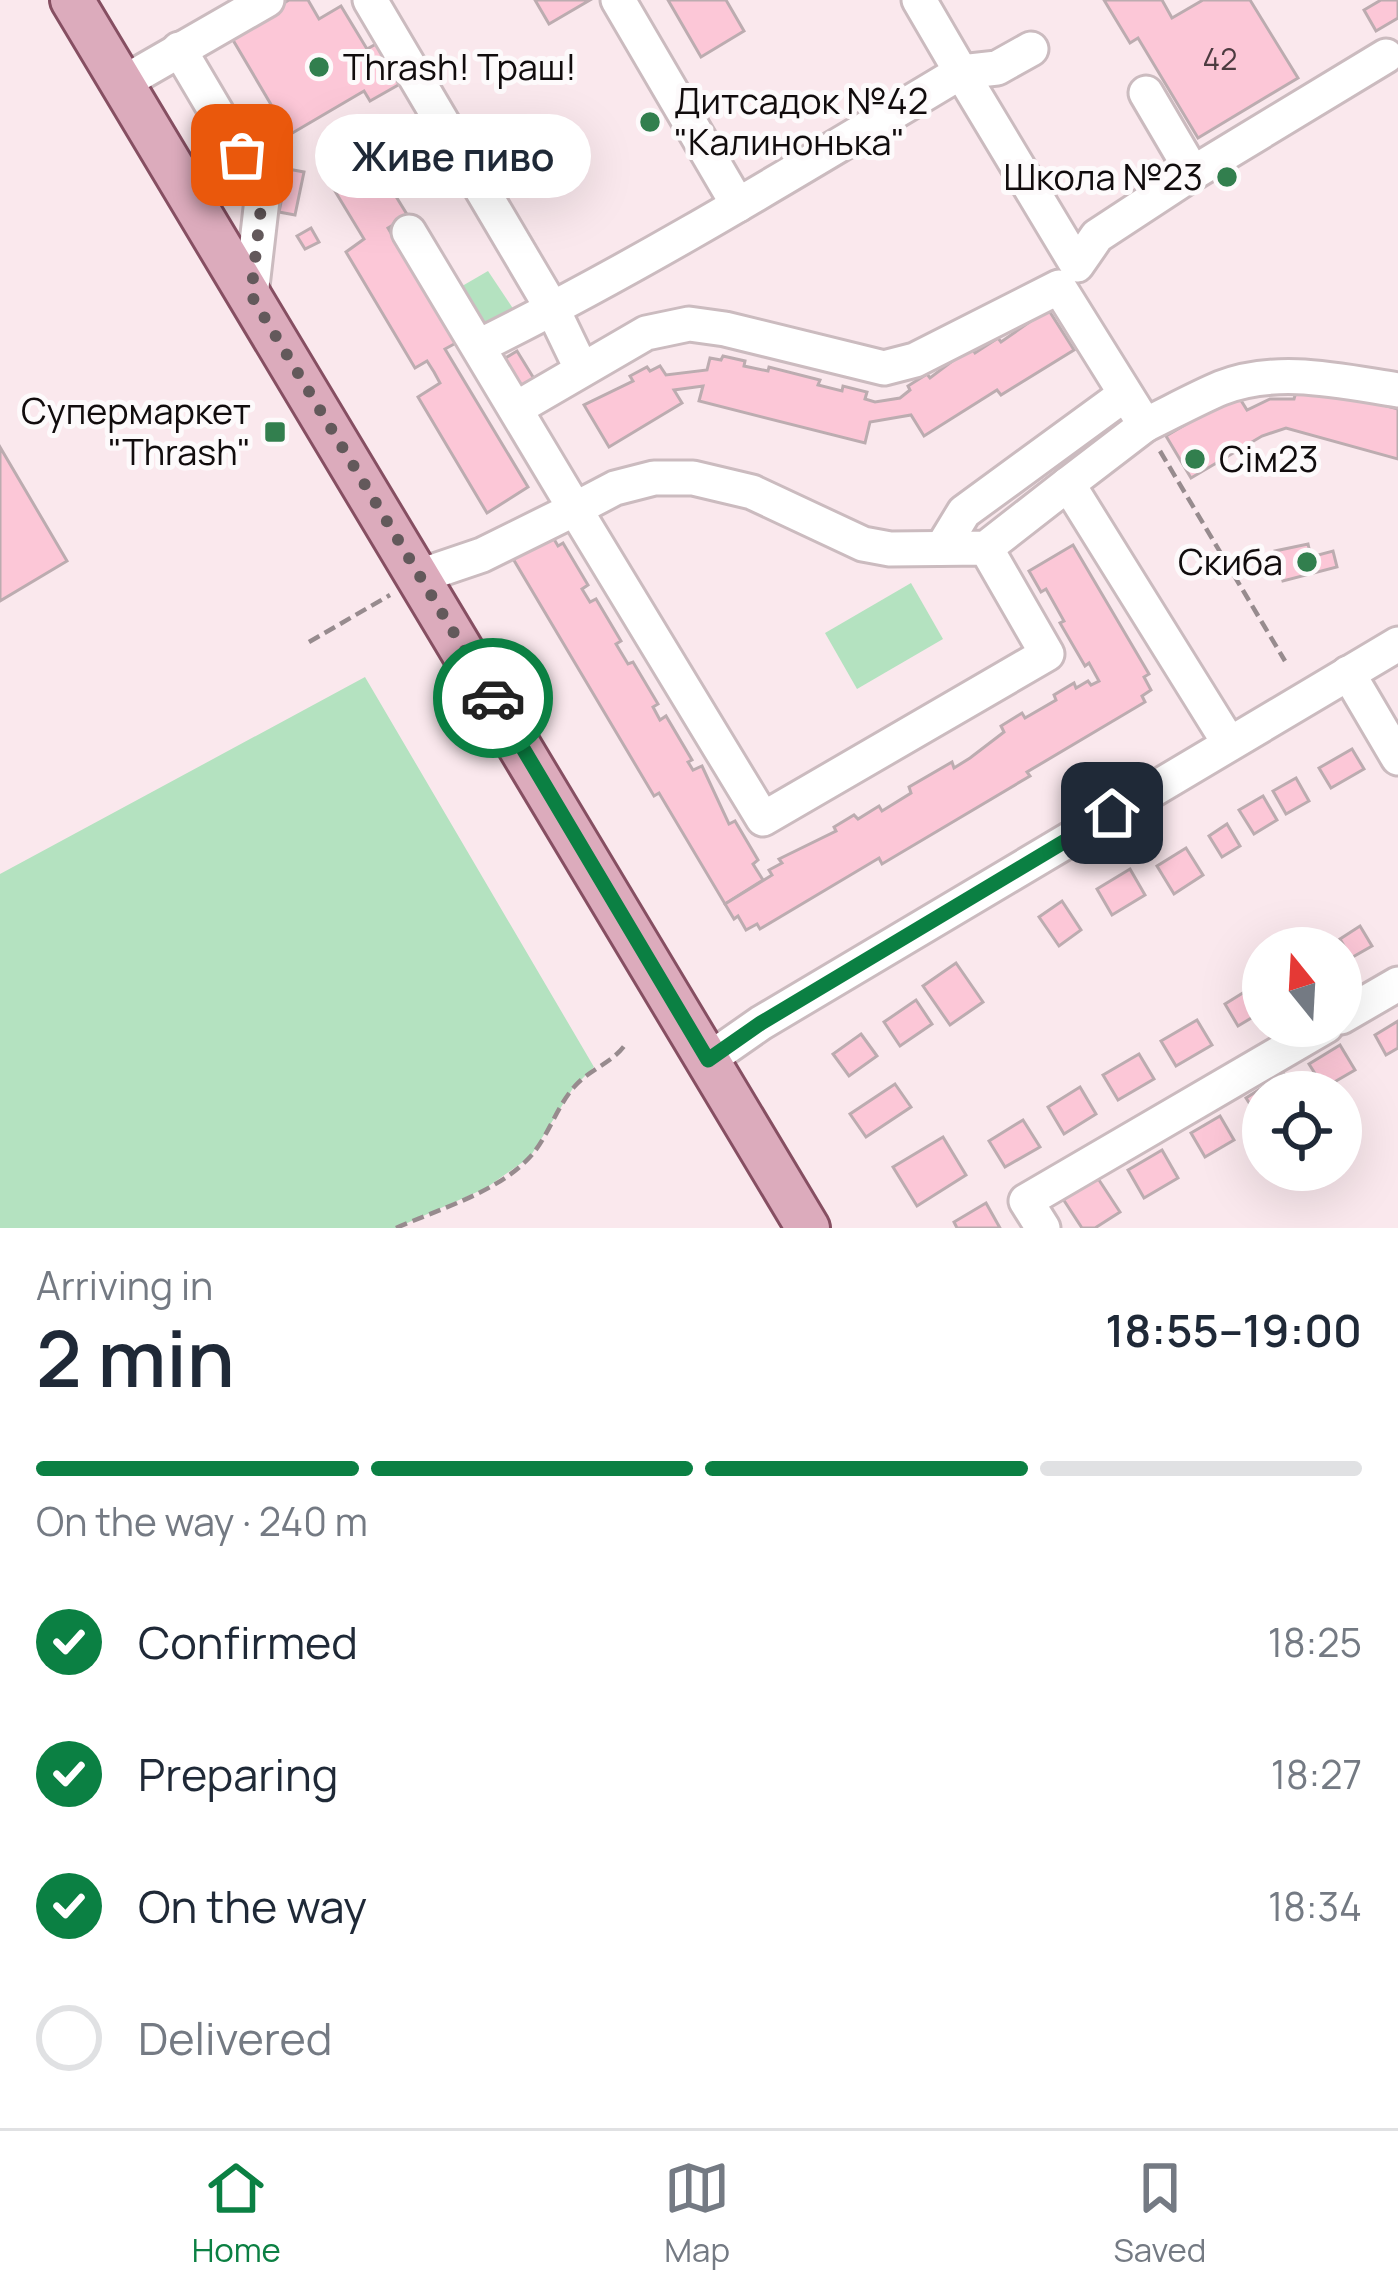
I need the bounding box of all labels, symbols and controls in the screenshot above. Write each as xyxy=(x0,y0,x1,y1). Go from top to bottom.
house number: 42 xyxy=(1203,38,1237,79)
place label: Thrash! Траш! xyxy=(343,42,576,91)
marker: Thrash! Траш! xyxy=(306,54,332,80)
place label: Дитсадок №42 "Калинонька" xyxy=(674,76,928,166)
pin xyxy=(191,104,293,206)
marker: Дитсадок №42 "Калинонька" xyxy=(637,109,663,135)
callout: Живе пиво xyxy=(314,113,590,197)
icon: bag xyxy=(209,122,275,188)
text: Живе пиво xyxy=(352,129,554,183)
place label: Школа №23 xyxy=(1003,152,1203,201)
marker: Школа №23 xyxy=(1214,164,1240,190)
place label: Супермаркет "Thrash" xyxy=(21,386,251,476)
marker: Супермаркет "Thrash" xyxy=(262,419,288,445)
place label: Сім23 xyxy=(1219,434,1319,483)
marker: Сім23 xyxy=(1182,446,1208,472)
place label: Скиба xyxy=(1178,537,1283,586)
marker: Скиба xyxy=(1294,549,1320,575)
courier xyxy=(433,638,553,758)
icon: car xyxy=(460,665,526,731)
pin xyxy=(1061,762,1163,864)
icon: home xyxy=(1079,780,1145,846)
north arrow xyxy=(1242,927,1362,1047)
map controls xyxy=(1242,927,1362,1191)
button: locate xyxy=(1242,1071,1362,1191)
text: Arriving in xyxy=(36,1258,213,1312)
text: 18:55–19:00 xyxy=(1105,1299,1362,1361)
text: 2 min xyxy=(36,1304,235,1410)
text: On the way · 240 m xyxy=(36,1494,368,1548)
icon: check xyxy=(36,1609,102,1675)
text: Confirmed xyxy=(138,1611,358,1673)
text: 18:25 xyxy=(1268,1615,1362,1669)
icon: check xyxy=(36,1741,102,1807)
text: Preparing xyxy=(138,1743,338,1805)
text: 18:27 xyxy=(1271,1747,1362,1801)
icon: check xyxy=(36,1873,102,1939)
text: On the way xyxy=(138,1875,367,1937)
text: 18:34 xyxy=(1268,1879,1362,1933)
text: Delivered xyxy=(138,2007,333,2069)
tab: Home xyxy=(192,2155,281,2272)
tab: Map xyxy=(664,2155,730,2272)
tab: Saved xyxy=(1113,2155,1206,2272)

